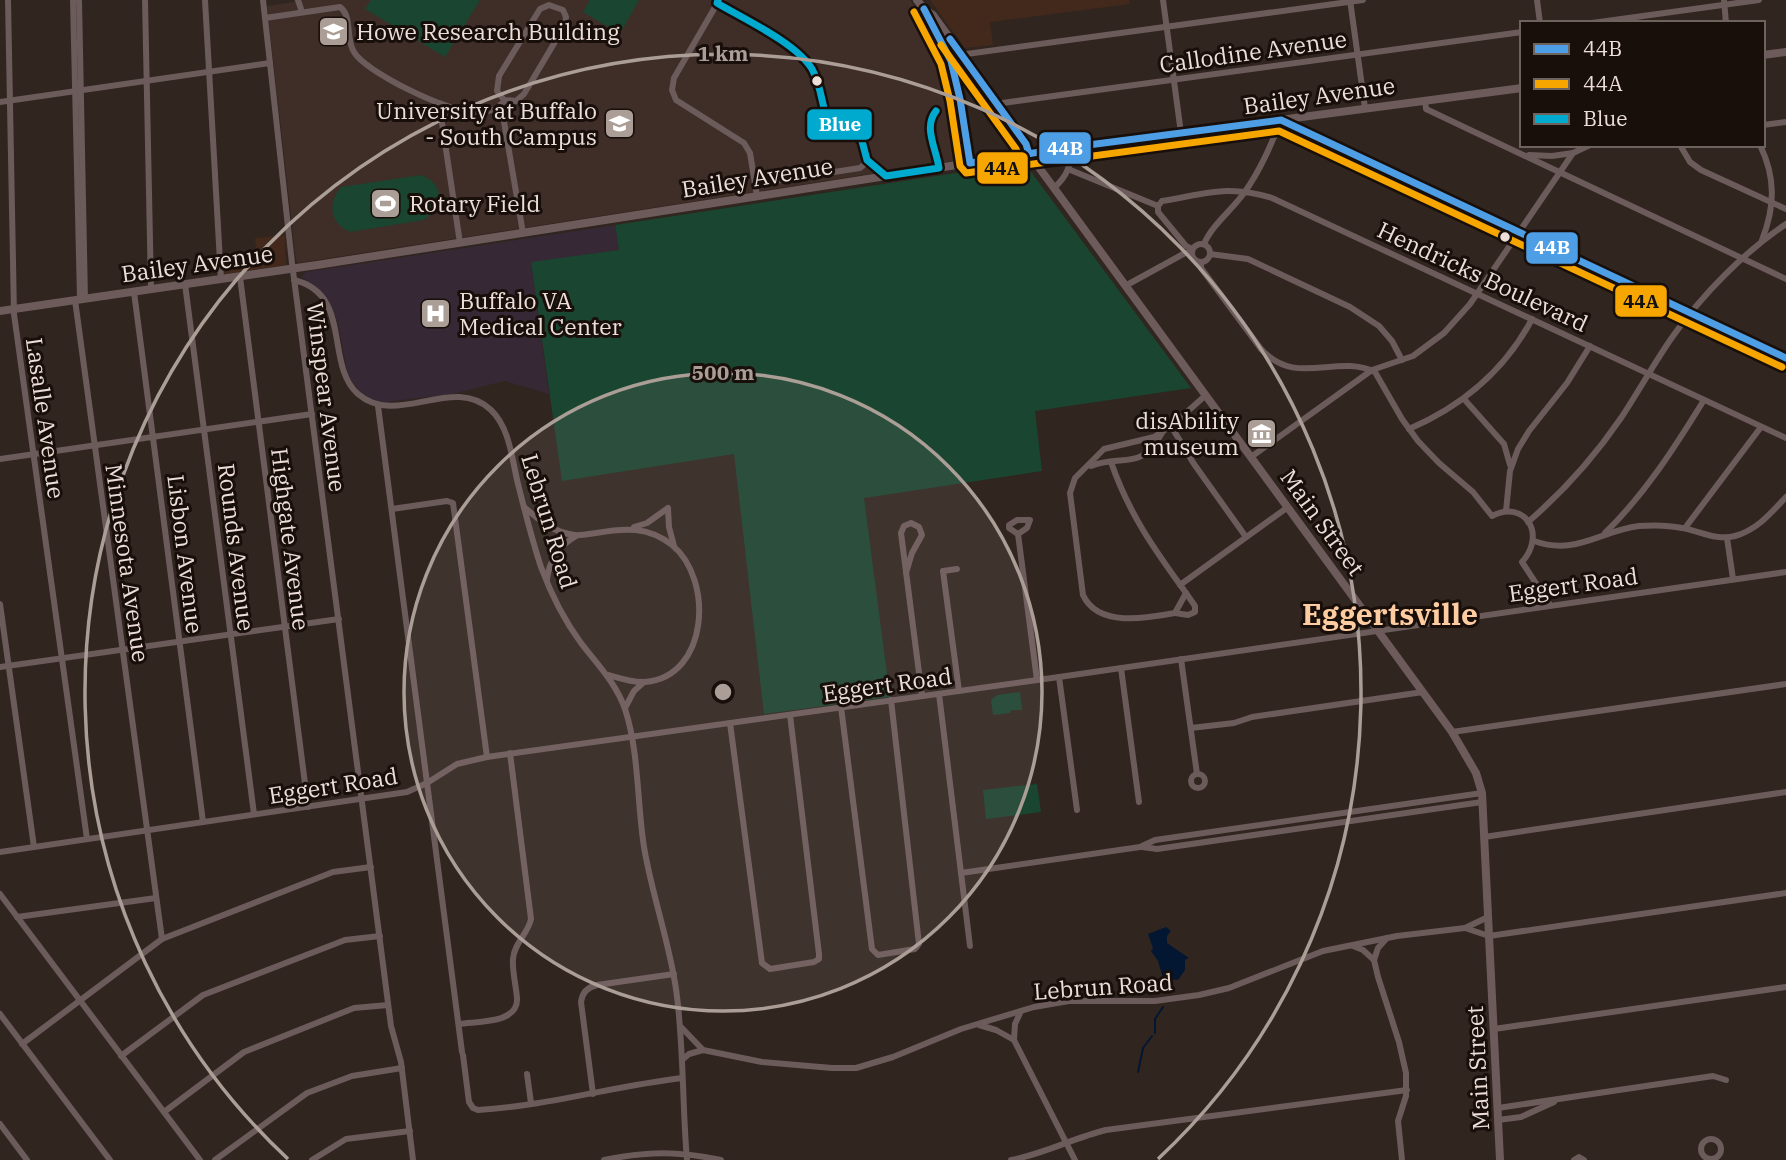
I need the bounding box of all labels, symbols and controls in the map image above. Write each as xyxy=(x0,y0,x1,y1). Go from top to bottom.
school or university icon: Howe Research Building xyxy=(316,14,350,48)
place label: Howe Research Building xyxy=(356,16,620,46)
legend xyxy=(1520,21,1765,147)
street label: Callodine Avenue xyxy=(1157,23,1349,79)
text: 44B xyxy=(1583,34,1622,62)
text: 1 km xyxy=(698,39,748,67)
text: 44A xyxy=(1583,69,1623,97)
street label: Bailey Avenue xyxy=(1241,70,1397,120)
unlabelled marker xyxy=(810,74,824,88)
place label: University at Buffalo - South Campus xyxy=(376,95,597,151)
text: Blue xyxy=(1583,104,1628,132)
school or university icon: University at Buffalo - South Campus xyxy=(603,106,637,140)
line badge: Blue xyxy=(806,108,873,141)
text: Blue xyxy=(819,112,862,136)
line badge: 44B xyxy=(1038,131,1092,165)
text: 44B xyxy=(1047,136,1083,160)
street label: Bailey Avenue xyxy=(679,150,835,204)
line badge: 44A xyxy=(976,151,1029,185)
text: 44A xyxy=(984,156,1021,180)
sports icon: Rotary Field xyxy=(369,186,403,220)
place label: Rotary Field xyxy=(409,188,541,218)
street label: Hendricks Boulevard xyxy=(1373,214,1593,338)
unlabelled marker xyxy=(1498,230,1512,244)
line badge: 44B xyxy=(1525,231,1579,265)
text: 44B xyxy=(1534,235,1570,259)
street label: Bailey Avenue xyxy=(119,238,275,288)
line badge: 44A xyxy=(1614,284,1668,318)
place label: Buffalo VA Medical Center xyxy=(459,285,622,341)
text: 44A xyxy=(1623,289,1660,313)
hospital icon: Buffalo VA Medical Center xyxy=(419,296,453,330)
street label: Winspear Avenue xyxy=(300,300,354,494)
street label: Lasalle Avenue xyxy=(20,336,72,500)
text: 500 m xyxy=(691,358,755,386)
place label: disAbility museum xyxy=(1135,405,1240,461)
museum icon: disAbility museum xyxy=(1245,416,1279,450)
street label: Highgate Avenue xyxy=(265,446,317,632)
street label: Lebrun Road xyxy=(515,450,585,592)
street label: Minnesota Avenue xyxy=(99,462,157,664)
street label: Rounds Avenue xyxy=(212,462,262,632)
street label: Main Street xyxy=(1274,463,1372,581)
street label: Lisbon Avenue xyxy=(161,473,211,635)
street label: Eggert Road xyxy=(1506,560,1640,608)
district label: Eggertsville xyxy=(1302,594,1478,633)
street label: Eggert Road xyxy=(820,660,954,708)
centre of rings xyxy=(711,680,735,704)
street label: Eggert Road xyxy=(266,760,400,810)
street label: Lebrun Road xyxy=(1032,966,1174,1006)
street label: Main Street xyxy=(1459,1005,1495,1131)

